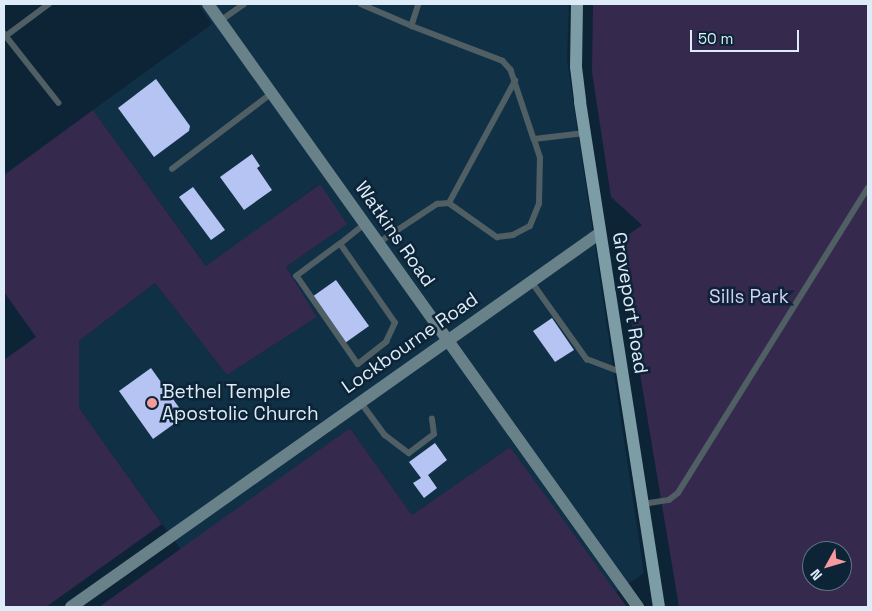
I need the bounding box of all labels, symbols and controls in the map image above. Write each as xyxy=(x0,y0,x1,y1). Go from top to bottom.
scale bar xyxy=(692,20,801,52)
text: 50 m xyxy=(698,29,733,48)
street label: Watkins Road xyxy=(350,177,440,291)
street label: Groveport Road xyxy=(608,230,652,376)
park label: Sills Park xyxy=(709,286,789,308)
street label: Lockbourne Road xyxy=(338,288,482,398)
place label: Bethel Temple Apostolic Church xyxy=(162,381,319,425)
marker: Bethel Temple Apostolic Church xyxy=(146,397,158,409)
north arrow xyxy=(802,541,852,591)
text: N xyxy=(806,566,826,584)

